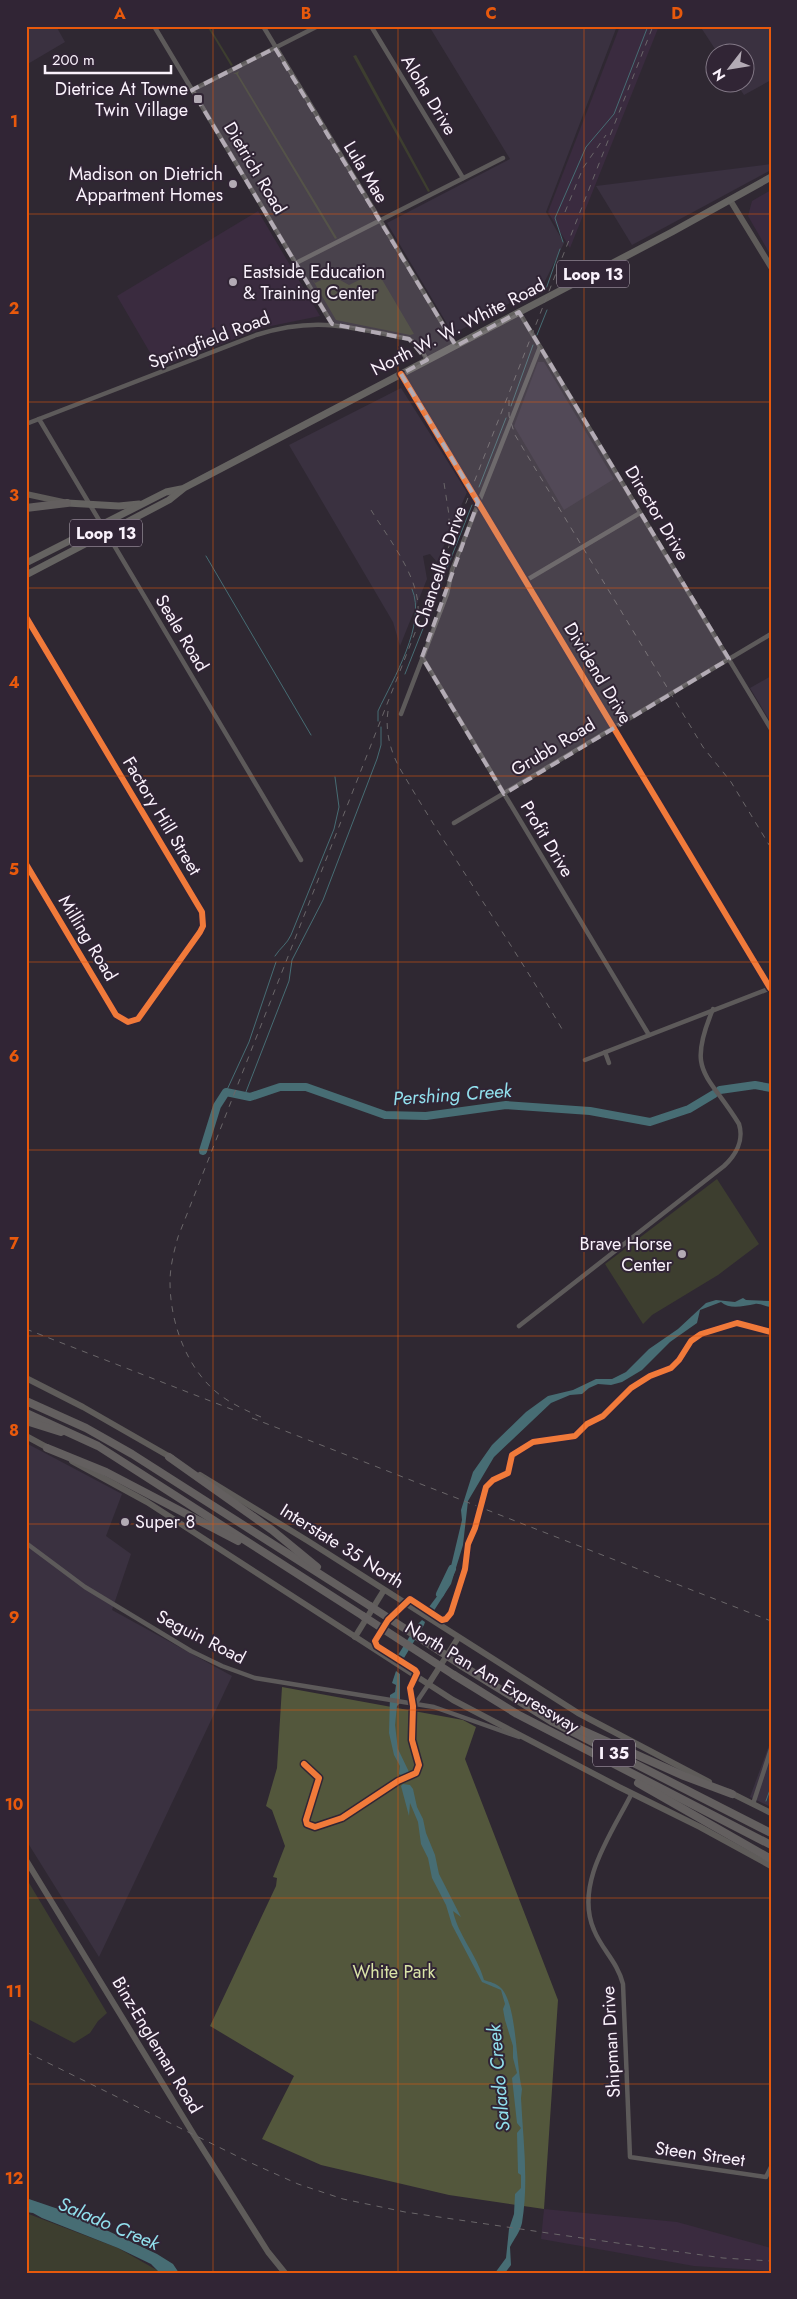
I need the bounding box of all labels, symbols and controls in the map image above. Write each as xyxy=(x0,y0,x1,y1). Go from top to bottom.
text: A xyxy=(113,2,126,25)
text: B xyxy=(301,2,311,25)
text: C xyxy=(485,2,497,25)
text: D xyxy=(671,2,683,25)
scale bar xyxy=(45,42,171,74)
north arrow xyxy=(704,42,754,92)
text: 200 m xyxy=(52,49,95,71)
street label: Aloha Drive xyxy=(395,50,463,140)
text: N xyxy=(707,65,730,85)
place label: Dietrice At Towne Twin Village xyxy=(55,76,188,123)
marker: Dietrice At Towne Twin Village xyxy=(192,93,204,105)
text: 1 xyxy=(10,110,18,133)
street label: Dietrich Road xyxy=(217,117,293,219)
street label: Lula Mae xyxy=(337,136,395,208)
place label: Madison on Dietrich Appartment Homes xyxy=(69,161,223,208)
marker: Madison on Dietrich Appartment Homes xyxy=(227,178,239,190)
place label: Eastside Education & Training Center xyxy=(243,259,385,306)
road number: Loop 13 xyxy=(557,260,629,288)
street label: North W. W. White Road xyxy=(366,272,550,382)
marker: Eastside Education & Training Center xyxy=(227,276,239,288)
text: 2 xyxy=(9,297,19,320)
street label: Springfield Road xyxy=(144,305,274,375)
street label: Director Drive xyxy=(618,461,696,565)
text: 3 xyxy=(9,484,19,507)
street label: Chancellor Drive xyxy=(407,503,473,631)
road number: Loop 13 xyxy=(70,520,142,546)
street label: Seale Road xyxy=(149,590,215,676)
street label: Dividend Drive xyxy=(557,617,639,729)
text: 4 xyxy=(8,671,20,694)
street label: Grubb Road xyxy=(506,712,600,782)
street label: Factory Hill Street xyxy=(116,752,208,881)
street label: Profit Drive xyxy=(514,796,580,882)
text: 5 xyxy=(9,858,19,881)
street label: Milling Road xyxy=(52,890,124,986)
text: 6 xyxy=(9,1045,19,1068)
water label: Pershing Creek xyxy=(392,1077,513,1112)
place label: Brave Horse Center xyxy=(579,1231,673,1278)
text: 7 xyxy=(9,1232,19,1255)
marker: Brave Horse Center xyxy=(676,1248,688,1260)
text: 8 xyxy=(9,1419,19,1442)
street label: Interstate 35 North xyxy=(275,1497,409,1595)
place label: Super 8 xyxy=(135,1509,195,1535)
marker: Super 8 xyxy=(119,1516,131,1528)
street label: Seguin Road xyxy=(152,1603,250,1671)
text: 9 xyxy=(9,1606,19,1629)
street label: North Pan Am Expressway xyxy=(400,1615,584,1740)
road number: I 35 xyxy=(593,1740,635,1766)
text: 10 xyxy=(5,1793,23,1816)
park label: White Park xyxy=(352,1959,436,1985)
street label: Binz-Engleman Road xyxy=(106,1972,208,2118)
text: 11 xyxy=(6,1980,22,2003)
street label: Shipman Drive xyxy=(595,1985,627,2099)
water label: Salado Creek xyxy=(480,2022,517,2133)
street label: Steen Street xyxy=(653,2135,747,2173)
text: 12 xyxy=(5,2167,23,2190)
water label: Salado Creek xyxy=(54,2190,164,2257)

